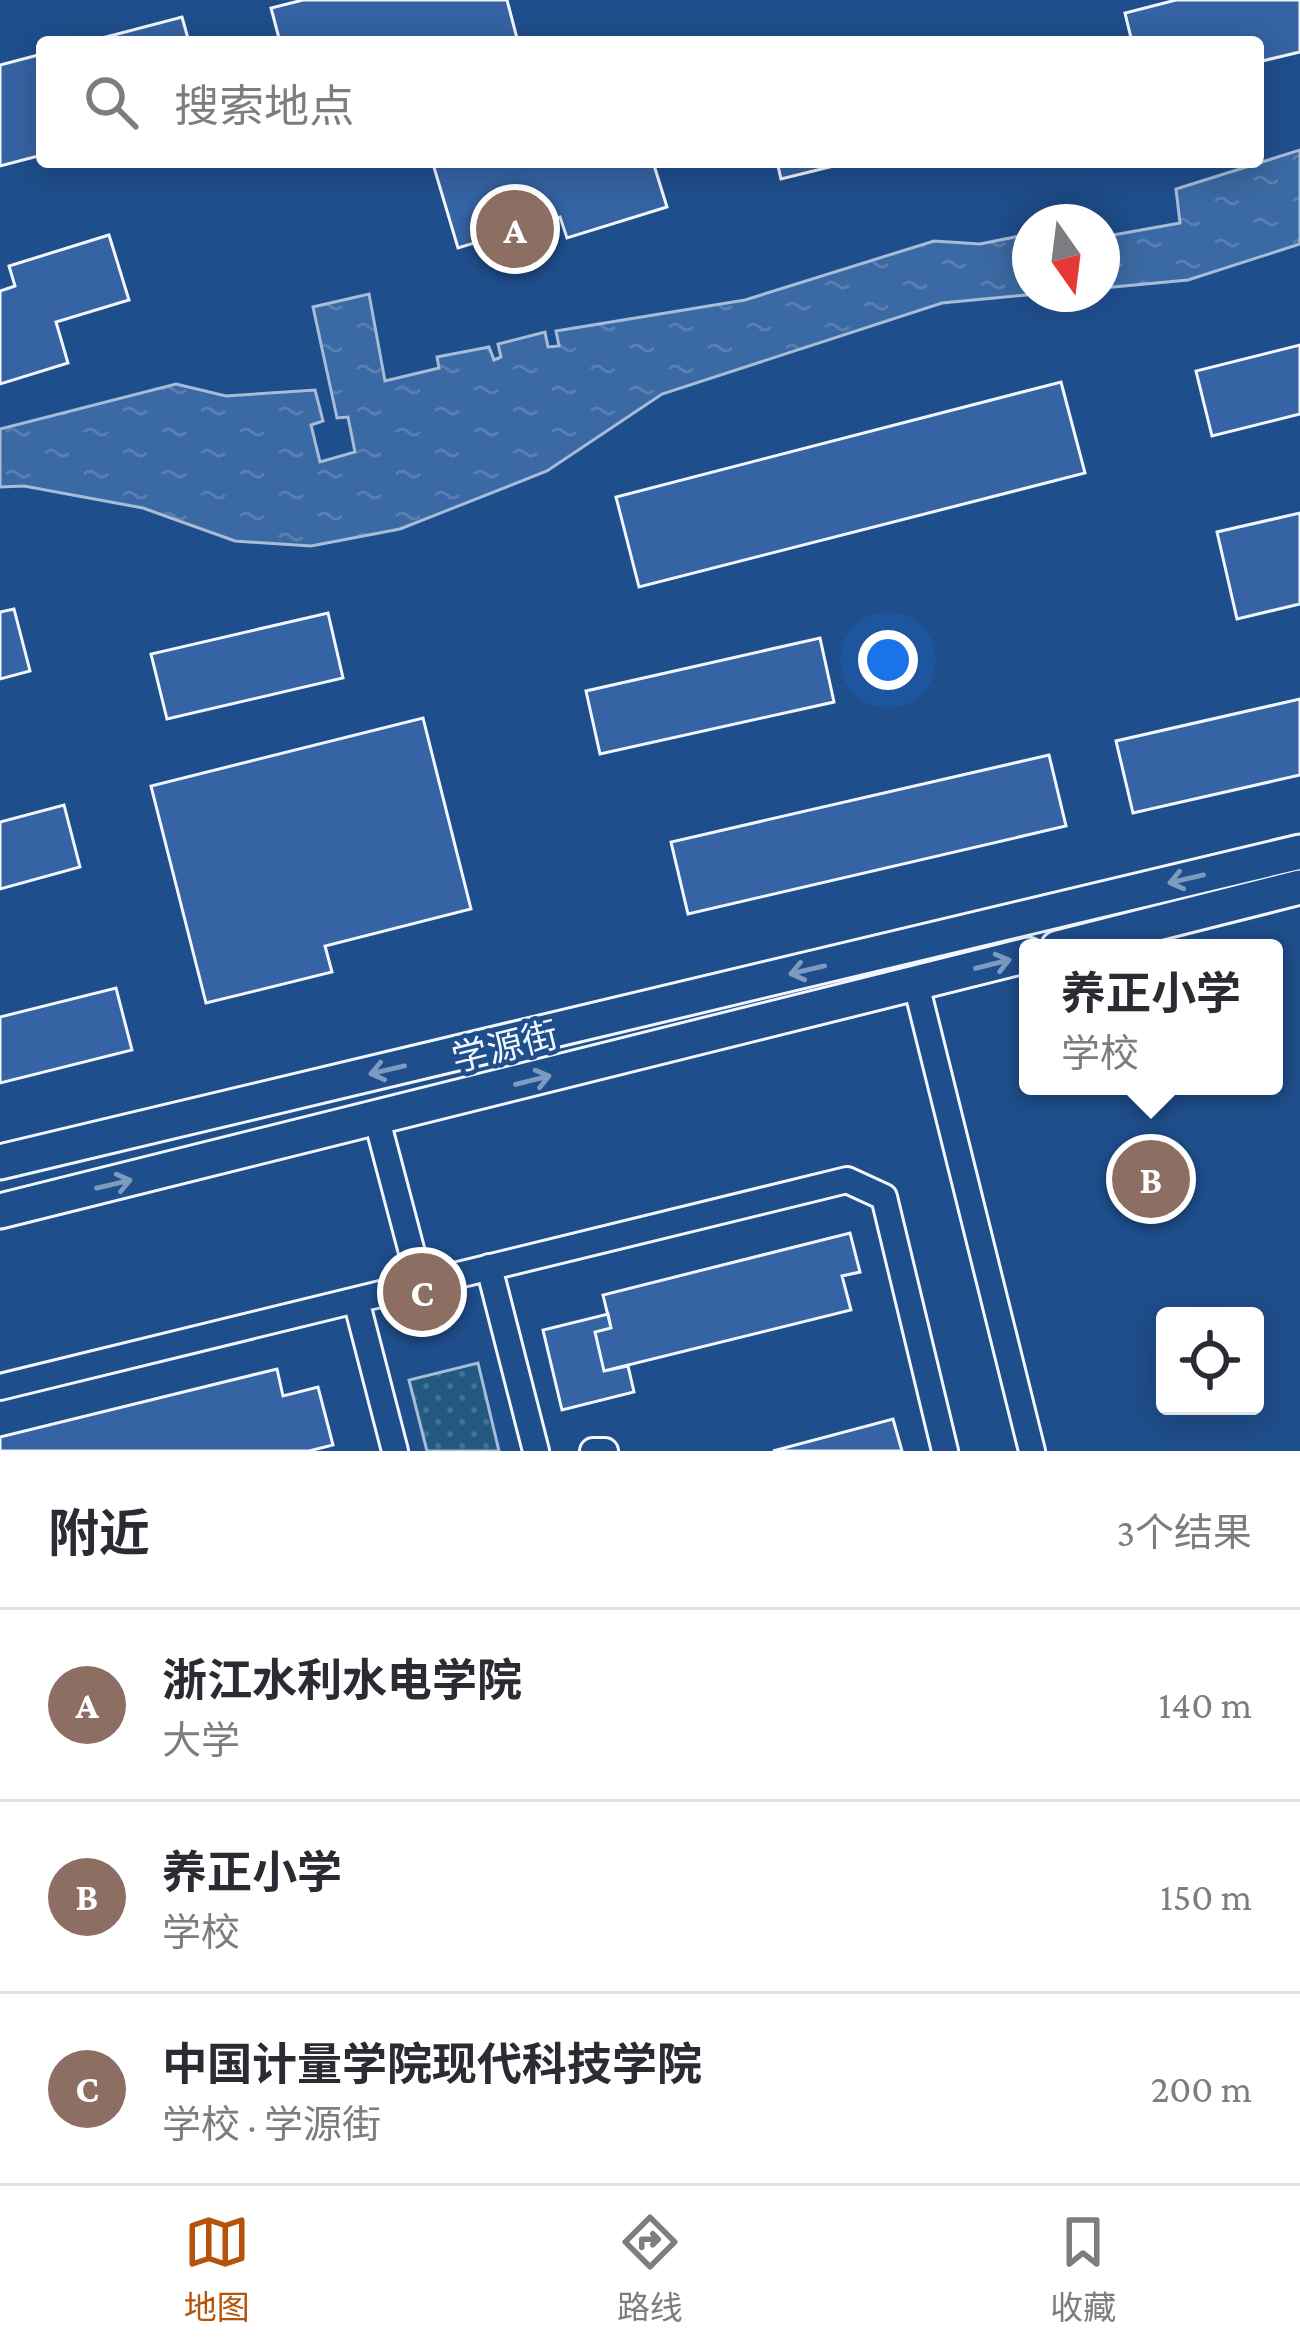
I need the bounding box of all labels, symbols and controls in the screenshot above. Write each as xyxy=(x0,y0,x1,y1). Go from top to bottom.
search box xyxy=(36,36,1264,168)
icon: search xyxy=(78,69,144,135)
text: 搜索地点 xyxy=(174,82,354,132)
pin: A xyxy=(476,184,554,274)
north arrow xyxy=(1012,204,1120,312)
your location xyxy=(858,630,918,690)
one-way arrow xyxy=(1168,869,1206,891)
popup xyxy=(1019,939,1283,1095)
one-way arrow xyxy=(973,952,1011,974)
one-way arrow xyxy=(788,960,826,982)
text: 养正小学 xyxy=(1061,969,1241,1019)
street label: 学源街 xyxy=(448,1015,562,1079)
text: 学校 xyxy=(1061,1032,1139,1075)
one-way arrow xyxy=(368,1060,406,1082)
one-way arrow xyxy=(514,1068,552,1090)
pin: B xyxy=(1112,1134,1190,1224)
one-way arrow xyxy=(94,1172,132,1194)
pin: C xyxy=(383,1247,461,1337)
map controls xyxy=(1156,1307,1264,1415)
button: locate xyxy=(1156,1307,1264,1415)
text: 附近 xyxy=(48,1505,150,1562)
text: 3个结果 xyxy=(1116,1511,1252,1554)
text: 浙江水利水电学院 xyxy=(162,1656,522,1706)
text: A xyxy=(75,1683,99,1726)
text: 140 m xyxy=(1158,1683,1252,1726)
text: 大学 xyxy=(162,1719,240,1762)
text: 养正小学 xyxy=(162,1848,342,1898)
text: B xyxy=(76,1875,98,1918)
text: 150 m xyxy=(1160,1875,1252,1918)
text: 学校 xyxy=(162,1911,240,1954)
text: 中国计量学院现代科技学院 xyxy=(162,2040,702,2090)
text: C xyxy=(75,2067,99,2110)
text: 200 m xyxy=(1151,2067,1252,2110)
text: 学校 · 学源街 xyxy=(162,2103,381,2146)
tab: 地图 xyxy=(184,2209,250,2329)
tab: 路线 xyxy=(617,2209,683,2329)
tab: 收藏 xyxy=(1050,2209,1116,2329)

